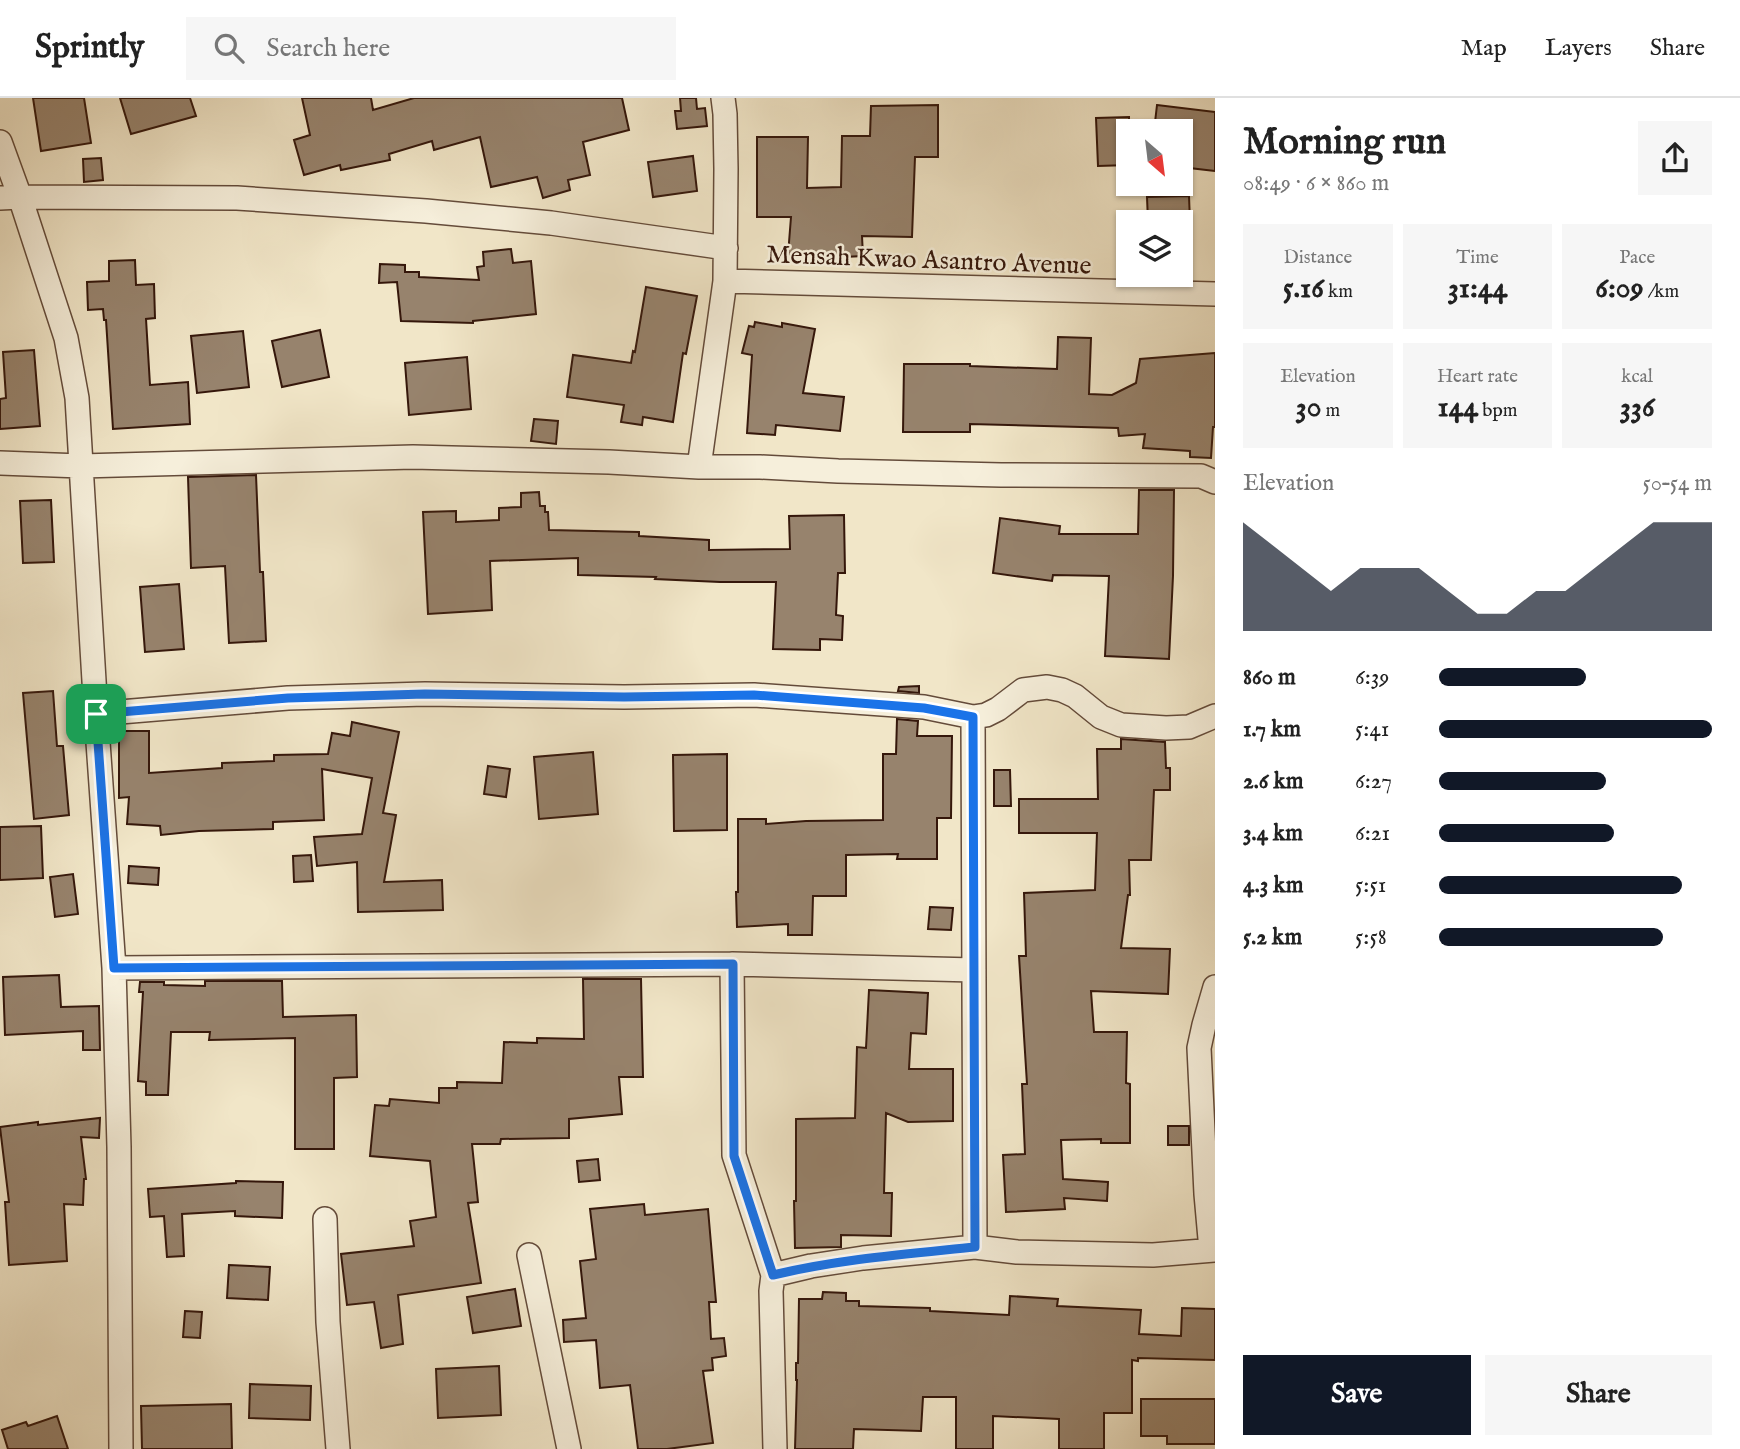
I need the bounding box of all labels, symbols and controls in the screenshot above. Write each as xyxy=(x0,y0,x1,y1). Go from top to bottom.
search box xyxy=(186,17,676,80)
text: Sprintly xyxy=(35,27,144,69)
icon: search xyxy=(210,29,248,67)
text: Search here xyxy=(266,32,390,65)
text: Map xyxy=(1461,33,1507,64)
text: Layers xyxy=(1545,33,1612,64)
text: Share xyxy=(1650,33,1705,64)
north arrow xyxy=(1116,119,1194,196)
map controls xyxy=(1116,119,1193,287)
text: Morning run xyxy=(1243,119,1446,167)
button: share xyxy=(1638,121,1712,195)
text: 08:49 · 6 × 860 m xyxy=(1243,169,1389,198)
button: layers xyxy=(1116,210,1193,287)
street label: Mensah Kwao Asantro Avenue xyxy=(766,238,1092,283)
text: Distance xyxy=(1283,246,1352,270)
text: Time xyxy=(1456,246,1499,270)
text: Pace xyxy=(1619,246,1655,270)
text: 5.16 xyxy=(1283,270,1324,308)
text: 31:44 xyxy=(1448,270,1507,308)
text: 6:09 xyxy=(1595,270,1644,308)
text: km xyxy=(1324,280,1353,304)
text: /km xyxy=(1644,280,1679,304)
text: Elevation xyxy=(1280,365,1356,389)
text: Heart rate xyxy=(1437,365,1518,389)
text: kcal xyxy=(1621,365,1653,389)
text: 30 xyxy=(1295,389,1321,427)
text: 144 xyxy=(1438,389,1478,427)
text: 336 xyxy=(1620,389,1655,427)
text: m xyxy=(1321,399,1340,423)
text: bpm xyxy=(1478,399,1517,423)
text: Elevation xyxy=(1243,469,1334,498)
text: 50–54 m xyxy=(1642,469,1712,498)
text: 860 m xyxy=(1243,663,1296,692)
text: 6:39 xyxy=(1355,663,1389,692)
pin xyxy=(66,684,126,744)
icon: arrive xyxy=(77,695,115,733)
text: 1.7 km xyxy=(1243,715,1301,744)
text: 5:41 xyxy=(1355,715,1389,744)
text: 2.6 km xyxy=(1243,767,1304,796)
text: 6:27 xyxy=(1355,767,1392,796)
text: 3.4 km xyxy=(1243,819,1303,848)
text: 6:21 xyxy=(1355,819,1390,848)
text: 4.3 km xyxy=(1243,871,1303,900)
text: 5:51 xyxy=(1355,871,1386,900)
text: 5.2 km xyxy=(1243,923,1302,952)
text: 5:58 xyxy=(1355,923,1387,952)
button: Save xyxy=(1243,1355,1471,1435)
button: Share xyxy=(1485,1355,1712,1435)

